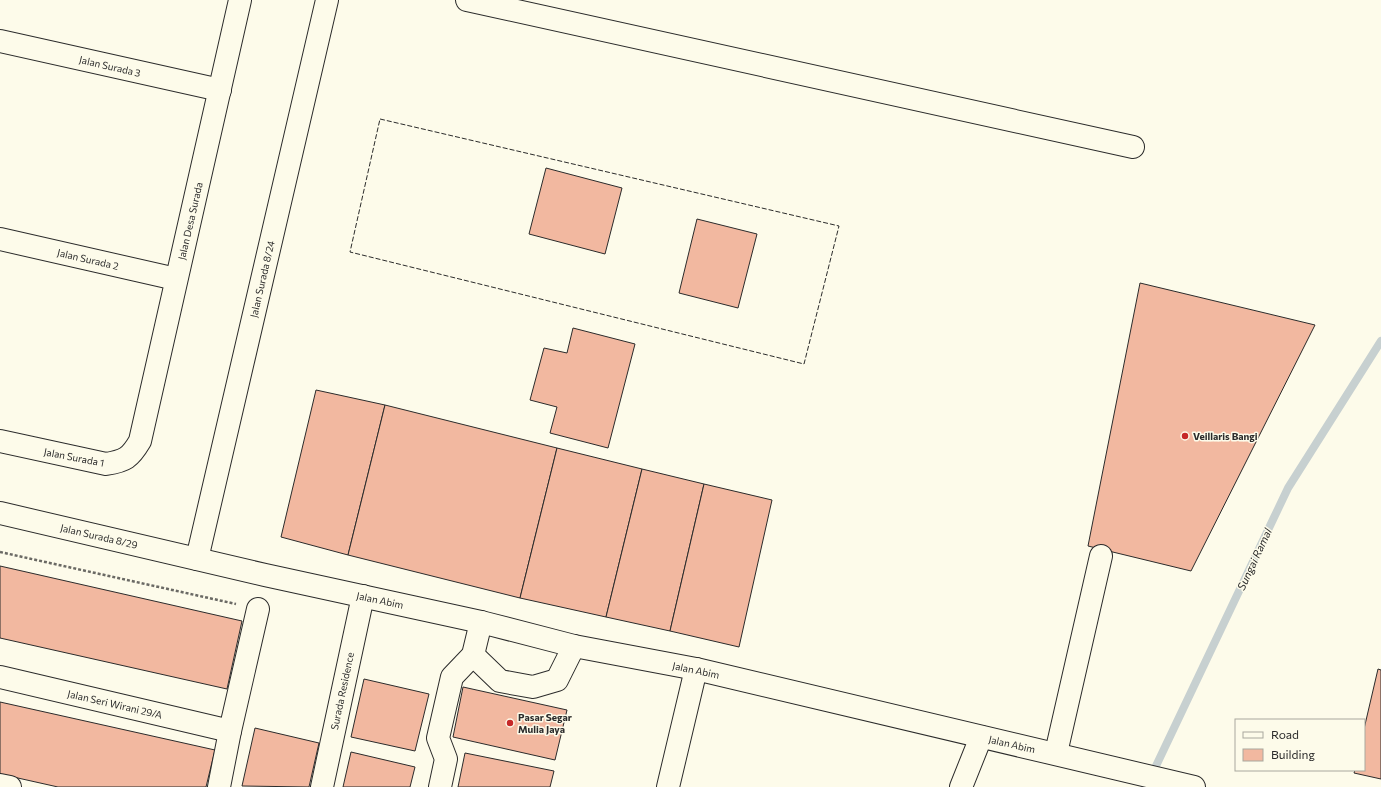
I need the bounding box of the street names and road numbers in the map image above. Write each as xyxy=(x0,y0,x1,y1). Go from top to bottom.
street label: Jalan Surada 3 xyxy=(78,53,142,79)
street label: Jalan Desa Surada xyxy=(175,181,205,261)
street label: Jalan Surada 8/24 xyxy=(247,239,277,319)
street label: Jalan Surada 2 xyxy=(56,246,120,272)
street label: Jalan Surada 1 xyxy=(43,445,105,469)
street label: Jalan Surada 8/29 xyxy=(59,521,139,551)
street label: Jalan Abim xyxy=(355,589,405,611)
street label: Surada Residence xyxy=(328,651,356,731)
street label: Jalan Abim xyxy=(671,659,721,681)
street label: Jalan Seri Wirani 29/A xyxy=(66,687,164,721)
street label: Jalan Abim xyxy=(987,733,1037,755)

